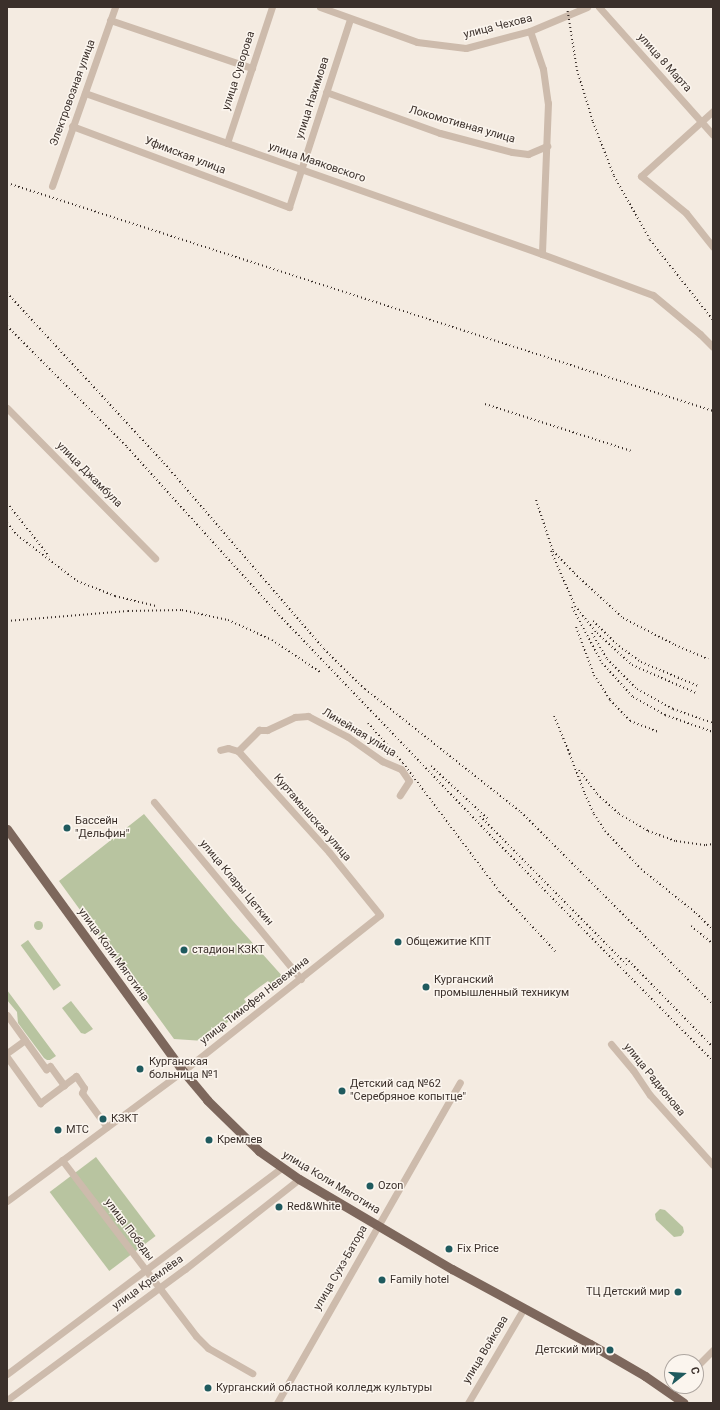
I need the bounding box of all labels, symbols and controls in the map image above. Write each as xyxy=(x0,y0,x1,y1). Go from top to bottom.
street label: улица Чехова xyxy=(462,12,534,42)
street label: улица Суворова xyxy=(220,30,258,112)
street label: улица 8 Марта xyxy=(634,31,694,95)
street label: Электровозная улица xyxy=(48,38,98,148)
street label: улица Нахимова xyxy=(294,55,332,141)
street label: Локомотивная улица xyxy=(407,104,517,146)
street label: Уфимская улица xyxy=(143,134,227,178)
street label: улица Маяковского xyxy=(267,140,367,186)
street label: улица Джамбула xyxy=(54,440,124,510)
street label: Линейная улица xyxy=(320,706,398,760)
street label: Куртамышская улица xyxy=(271,772,353,864)
place label: Бассейн "Дельфин" xyxy=(75,815,129,841)
marker: Бассейн "Дельфин" xyxy=(62,823,72,833)
street label: улица Клары Цеткин xyxy=(196,838,276,928)
street label: улица Коли Мяготина xyxy=(75,906,151,1004)
place label: Общежитие КПТ xyxy=(406,935,491,949)
marker: Общежитие КПТ xyxy=(393,937,403,947)
place label: стадион КЗКТ xyxy=(192,943,265,957)
marker: стадион КЗКТ xyxy=(179,945,189,955)
street label: улица Тимофея Невежина xyxy=(198,954,312,1048)
place label: Курганский промышленный техникум xyxy=(434,974,569,1000)
marker: Курганский промышленный техникум xyxy=(421,982,431,992)
street label: улица Радионова xyxy=(621,1041,687,1119)
place label: Курганская больница №1 xyxy=(149,1056,219,1082)
marker: Курганская больница №1 xyxy=(134,1063,146,1075)
place label: Детский сад №62 "Серебряное копытце" xyxy=(350,1078,466,1104)
marker: Детский сад №62 "Серебряное копытце" xyxy=(337,1086,347,1096)
place label: КЗКТ xyxy=(111,1112,138,1126)
marker: КЗКТ xyxy=(98,1114,108,1124)
place label: МТС xyxy=(66,1123,89,1137)
marker: МТС xyxy=(53,1125,63,1135)
place label: Кремлев xyxy=(217,1133,263,1147)
marker: Кремлев xyxy=(204,1135,214,1145)
street label: улица Коли Мяготина xyxy=(280,1149,382,1217)
place label: Ozon xyxy=(378,1179,403,1193)
marker: Ozon xyxy=(365,1181,375,1191)
street label: улица Победы xyxy=(101,1196,157,1264)
place label: Red&White xyxy=(287,1200,341,1214)
marker: Red&White xyxy=(274,1202,284,1212)
street label: улица Сухэ-Батора xyxy=(311,1223,371,1313)
place label: Fix Price xyxy=(457,1242,499,1256)
marker: Fix Price xyxy=(444,1244,454,1254)
street label: улица Кремлёва xyxy=(110,1253,186,1313)
place label: Family hotel xyxy=(390,1273,449,1287)
marker: Family hotel xyxy=(377,1275,387,1285)
place label: ТЦ Детский мир xyxy=(586,1285,670,1299)
marker: ТЦ Детский мир xyxy=(673,1287,683,1297)
street label: улица Войкова xyxy=(461,1314,511,1386)
place label: Детский мир xyxy=(535,1343,602,1357)
marker: Детский мир xyxy=(605,1345,615,1355)
north arrow xyxy=(664,1354,704,1394)
text: С xyxy=(688,1365,702,1376)
place label: Курганский областной колледж культуры xyxy=(216,1381,432,1395)
marker: Курганский областной колледж культуры xyxy=(203,1383,213,1393)

